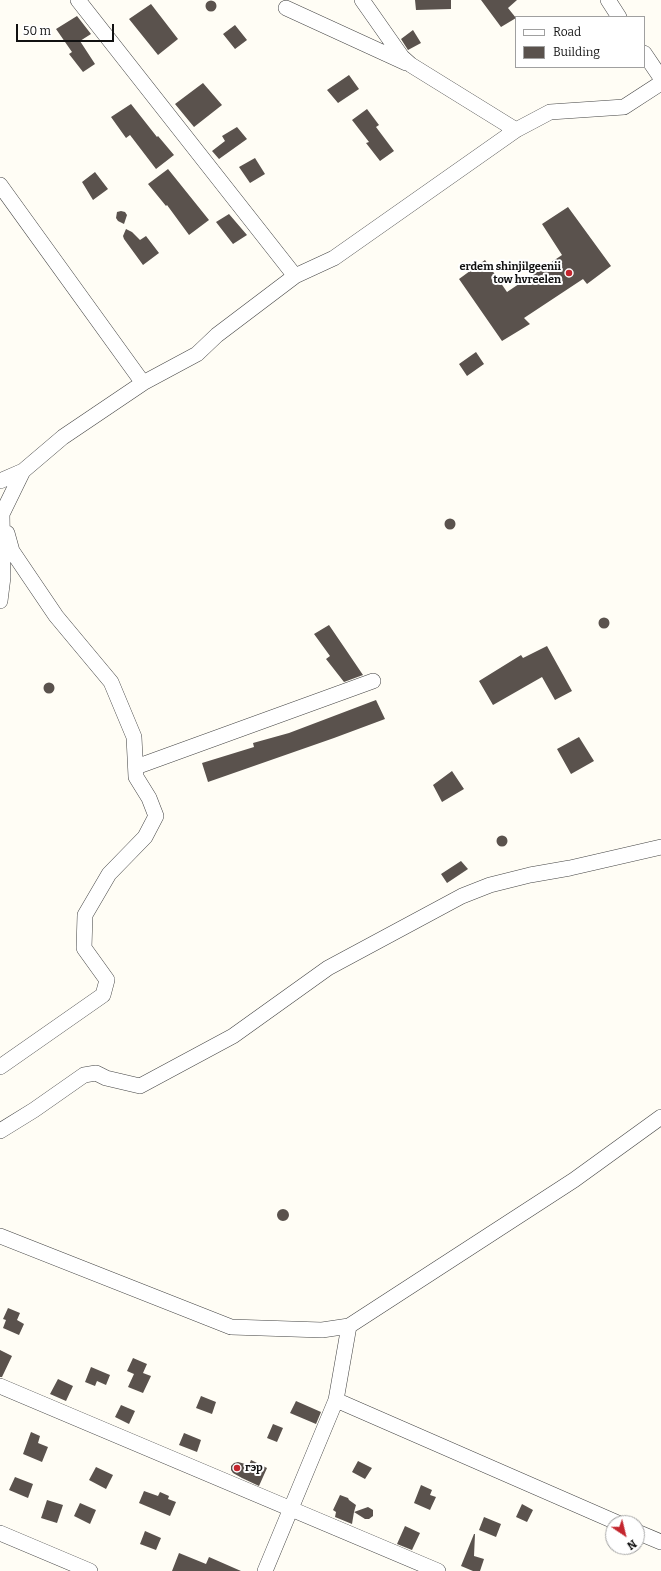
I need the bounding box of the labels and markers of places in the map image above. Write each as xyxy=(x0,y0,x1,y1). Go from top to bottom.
place label: erdem shinjilgeenii tow hvreelen xyxy=(459,260,561,286)
marker: erdem shinjilgeenii tow hvreelen xyxy=(564,268,574,278)
place label: гэр xyxy=(245,1461,263,1475)
marker: гэр xyxy=(232,1463,242,1473)

